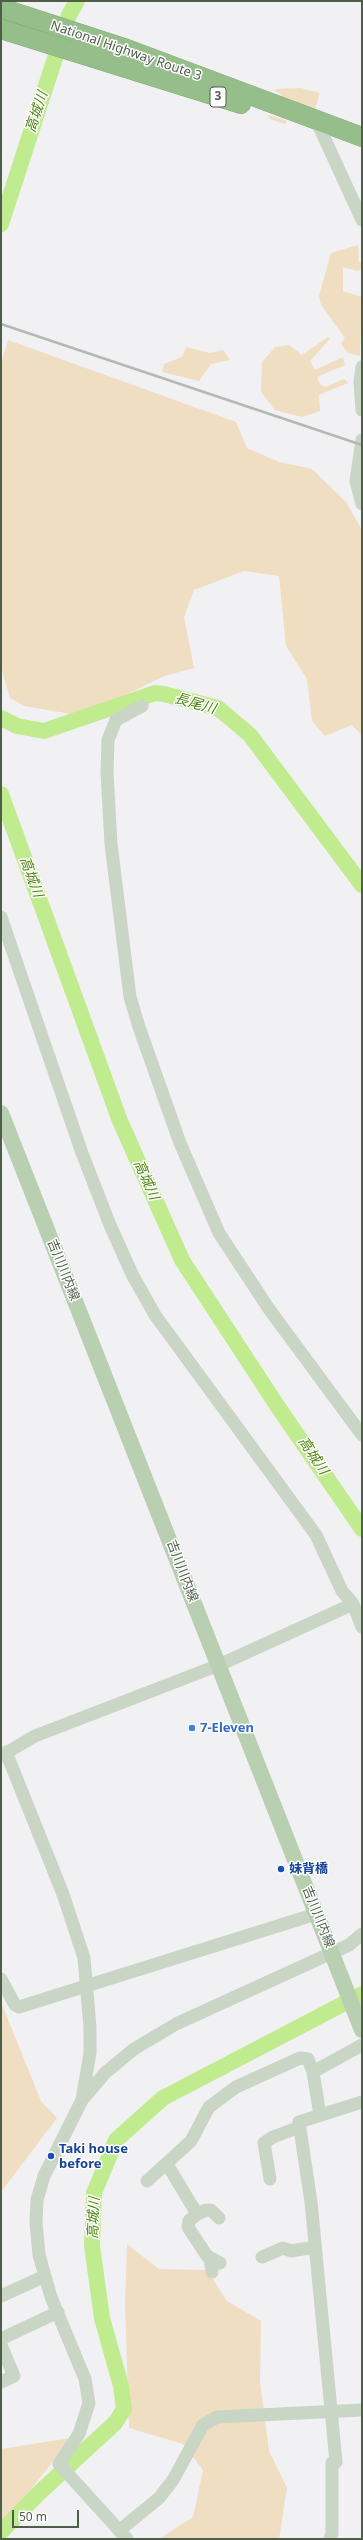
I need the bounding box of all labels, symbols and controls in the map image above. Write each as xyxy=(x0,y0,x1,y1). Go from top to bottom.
street label: National Highway Route 3 xyxy=(49,18,203,84)
road number: 3 xyxy=(210,87,226,107)
water label: 高城川 xyxy=(23,89,51,135)
water label: 長尾川 xyxy=(172,690,218,718)
water label: 高城川 xyxy=(16,854,46,900)
water label: 高城川 xyxy=(130,1157,162,1203)
street label: 吉川川内線 xyxy=(44,1237,82,1303)
water label: 高城川 xyxy=(294,1434,332,1478)
street label: 吉川川内線 xyxy=(163,1538,201,1604)
place label: 7-Eleven xyxy=(200,1720,254,1736)
marker: 7-Eleven xyxy=(187,1723,197,1733)
place label: 妹背橋 xyxy=(289,1861,328,1877)
marker: 妹背橋 xyxy=(276,1864,286,1874)
street label: 吉川川内線 xyxy=(299,1884,337,1950)
place label: Taki house before xyxy=(59,2141,128,2172)
marker: Taki house before xyxy=(46,2151,56,2161)
water label: 高城川 xyxy=(85,2197,103,2239)
scale bar xyxy=(14,2502,81,2528)
text: 50 m xyxy=(19,2508,47,2525)

